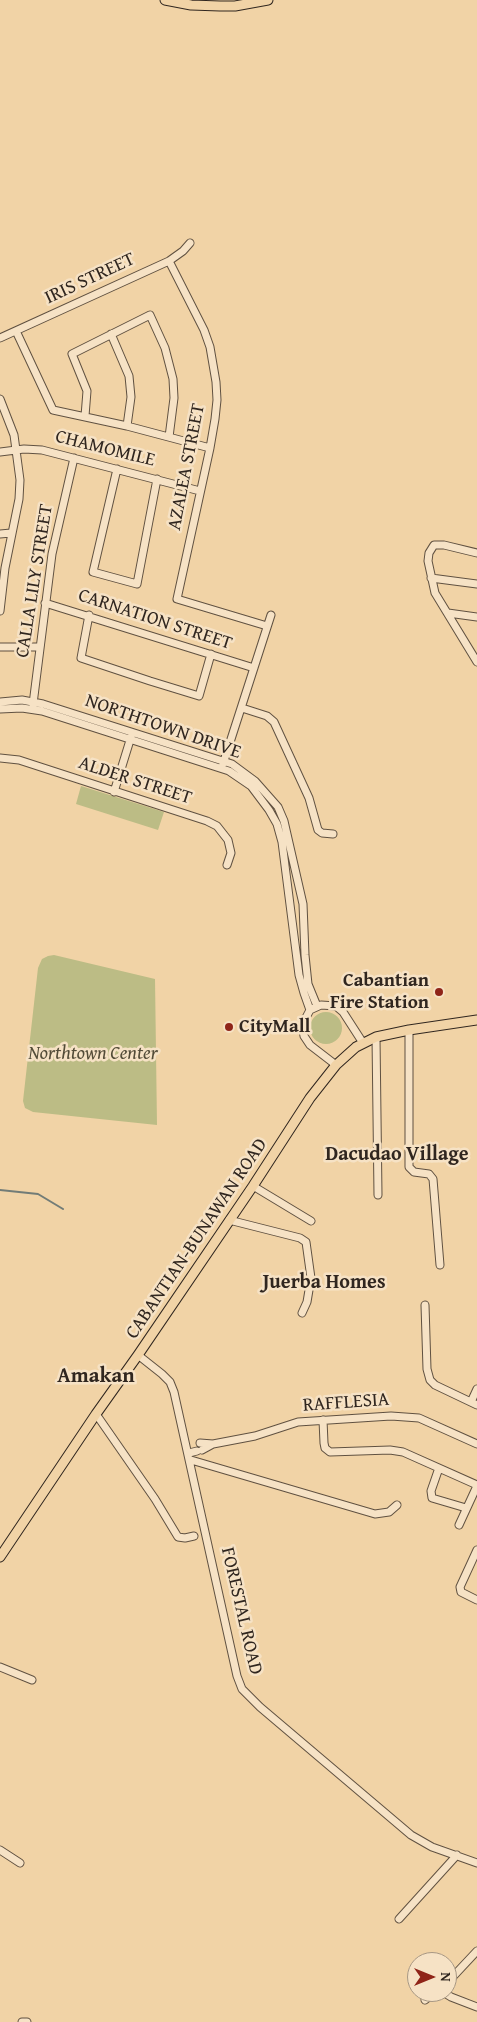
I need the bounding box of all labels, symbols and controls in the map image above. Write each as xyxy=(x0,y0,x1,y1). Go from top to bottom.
street label: IRIS STREET xyxy=(41,248,139,310)
street label: AZALEA STREET xyxy=(164,402,210,532)
street label: CHAMOMILE xyxy=(53,426,157,472)
street label: CALLA LILY STREET xyxy=(12,503,58,659)
street label: CARNATION STREET xyxy=(75,584,235,656)
street label: NORTHTOWN DRIVE xyxy=(82,690,244,764)
street label: ALDER STREET xyxy=(75,752,195,810)
place label: Cabantian Fire Station xyxy=(330,970,429,1014)
marker: Cabantian Fire Station xyxy=(433,986,445,998)
place label: CityMall xyxy=(239,1016,310,1038)
marker: CityMall xyxy=(223,1021,235,1033)
park label: Northtown Center xyxy=(28,1043,158,1065)
street label: CABANTIAN-BUNAWAN ROAD xyxy=(121,1134,273,1344)
district label: Dacudao Village xyxy=(325,1143,469,1167)
district label: Juerba Homes xyxy=(262,1271,386,1295)
district label: Amakan xyxy=(57,1364,135,1390)
street label: RAFFLESIA xyxy=(302,1389,390,1417)
street label: FORESTAL ROAD xyxy=(215,1545,267,1677)
north arrow xyxy=(407,1952,457,2002)
text: N xyxy=(436,1972,456,1982)

